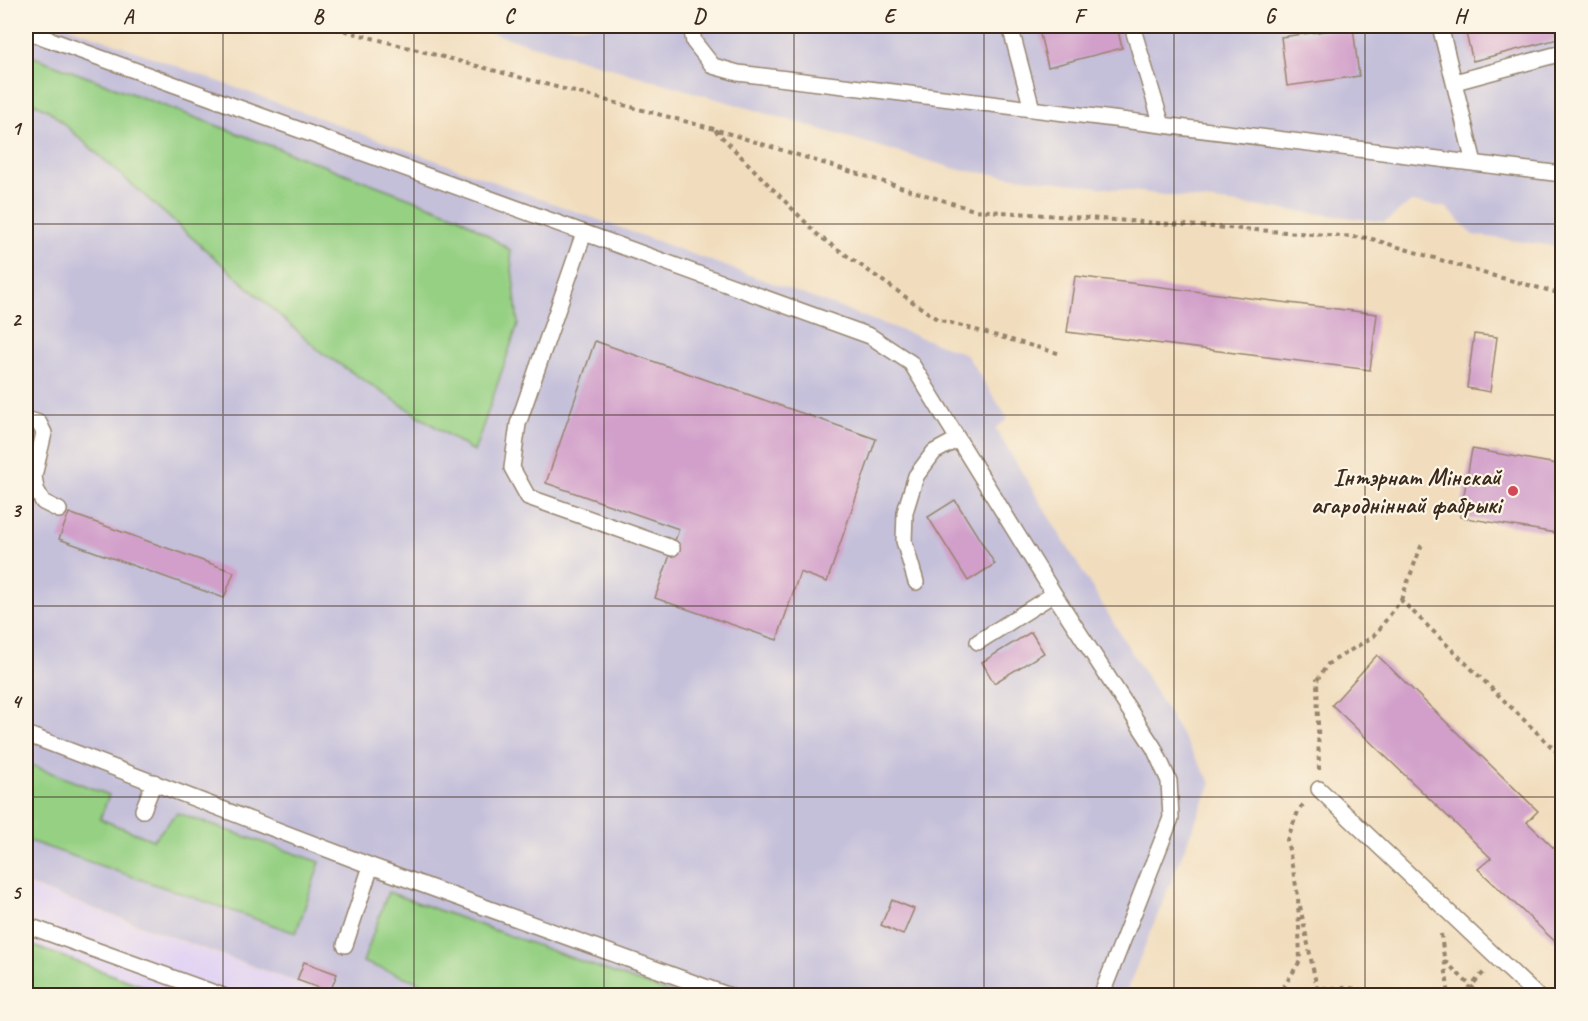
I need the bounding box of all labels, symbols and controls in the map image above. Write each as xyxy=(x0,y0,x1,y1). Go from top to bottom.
text: A xyxy=(123,4,135,29)
text: B xyxy=(313,4,325,29)
text: C xyxy=(504,4,516,29)
text: D xyxy=(693,4,707,29)
text: E xyxy=(884,4,898,29)
text: F xyxy=(1074,4,1088,29)
text: G xyxy=(1265,4,1278,29)
text: H xyxy=(1454,4,1469,29)
text: 1 xyxy=(12,116,23,141)
text: 2 xyxy=(12,307,23,332)
place label: Інтэрнат Мінскай агародніннай фабрыкі xyxy=(1311,462,1504,520)
marker: Інтэрнат Мінскай агародніннай фабрыкі xyxy=(1506,484,1520,498)
text: 3 xyxy=(12,498,23,523)
text: 4 xyxy=(12,689,24,714)
text: 5 xyxy=(12,880,23,905)

